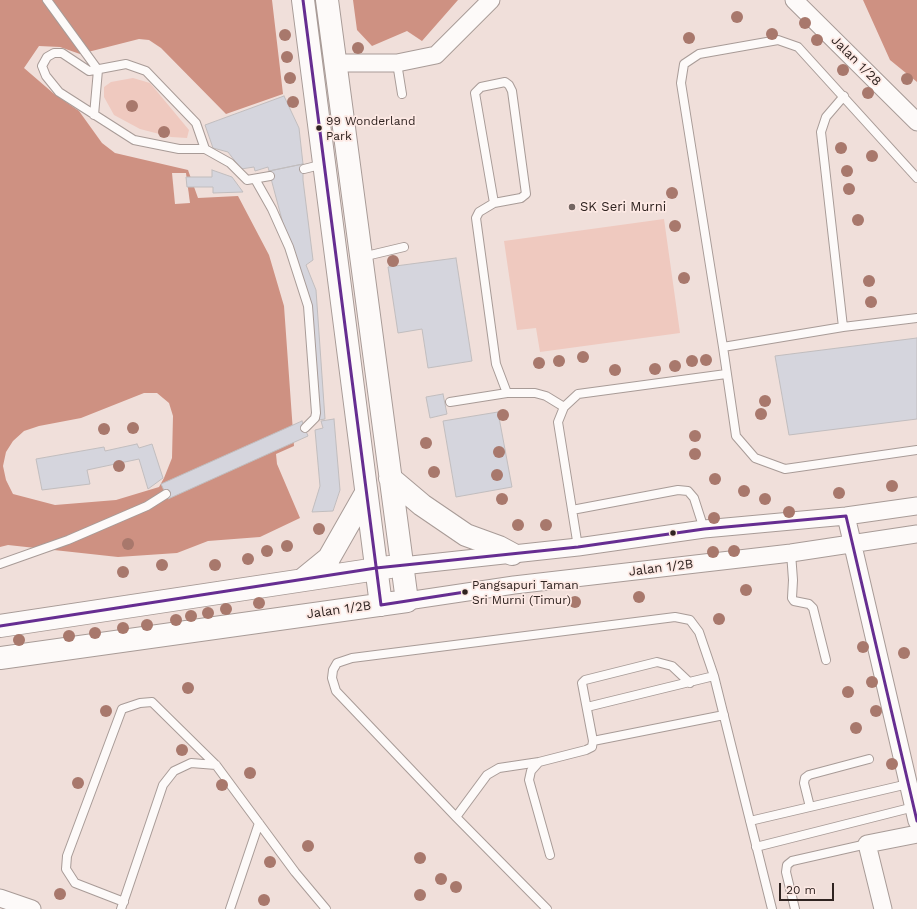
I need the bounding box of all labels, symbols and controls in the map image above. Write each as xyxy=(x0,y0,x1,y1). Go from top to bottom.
street label: Jalan 1/28 xyxy=(828,33,884,89)
place label: 99 Wonderland Park xyxy=(326,114,415,142)
marker: 99 Wonderland Park xyxy=(314,123,324,133)
place label: SK Seri Murni xyxy=(580,199,666,215)
marker: SK Seri Murni xyxy=(567,202,577,212)
unlabelled marker xyxy=(668,528,678,538)
street label: Jalan 1/2B xyxy=(628,556,694,580)
place label: Pangsapuri Taman Sri Murni (Timur) xyxy=(472,578,579,606)
marker: Pangsapuri Taman Sri Murni (Timur) xyxy=(460,587,470,597)
street label: Jalan 1/2B xyxy=(306,598,372,622)
scale bar xyxy=(781,875,836,901)
text: 20 m xyxy=(786,883,816,897)

